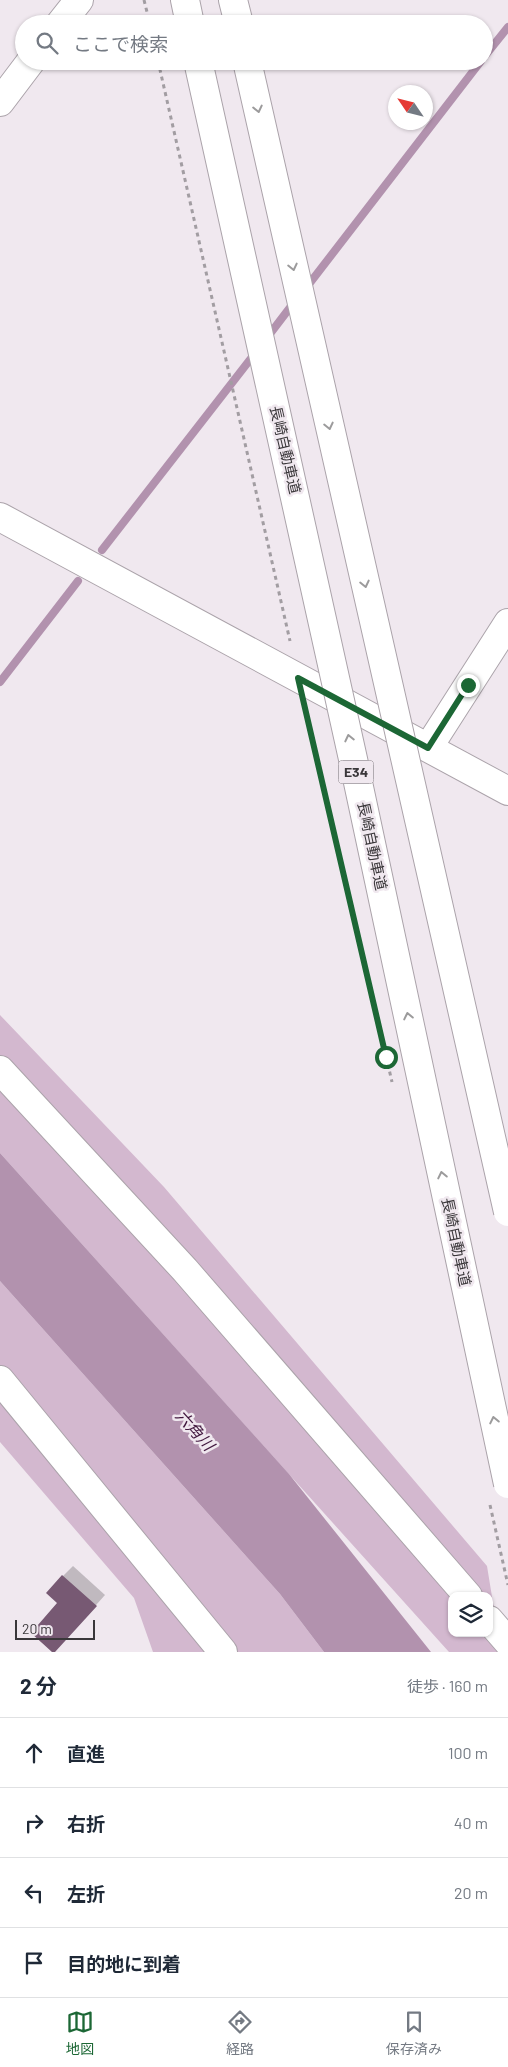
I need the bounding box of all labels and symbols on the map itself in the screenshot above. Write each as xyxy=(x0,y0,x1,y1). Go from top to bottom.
north arrow xyxy=(388,85,433,130)
one-way arrow xyxy=(252,104,263,113)
one-way arrow xyxy=(288,263,298,272)
street label: 長崎自動車道 xyxy=(267,404,305,496)
one-way arrow xyxy=(323,421,334,430)
one-way arrow xyxy=(359,580,370,589)
route end xyxy=(457,674,480,697)
one-way arrow xyxy=(344,733,355,742)
road number: E34 xyxy=(338,760,374,784)
street label: 長崎自動車道 xyxy=(355,800,391,892)
one-way arrow xyxy=(403,1012,414,1021)
route start xyxy=(375,1046,398,1069)
one-way arrow xyxy=(437,1171,448,1180)
street label: 長崎自動車道 xyxy=(439,1196,475,1288)
water label: 六角川 xyxy=(172,1405,220,1455)
one-way arrow xyxy=(489,1415,500,1424)
scale bar xyxy=(15,1617,95,1640)

